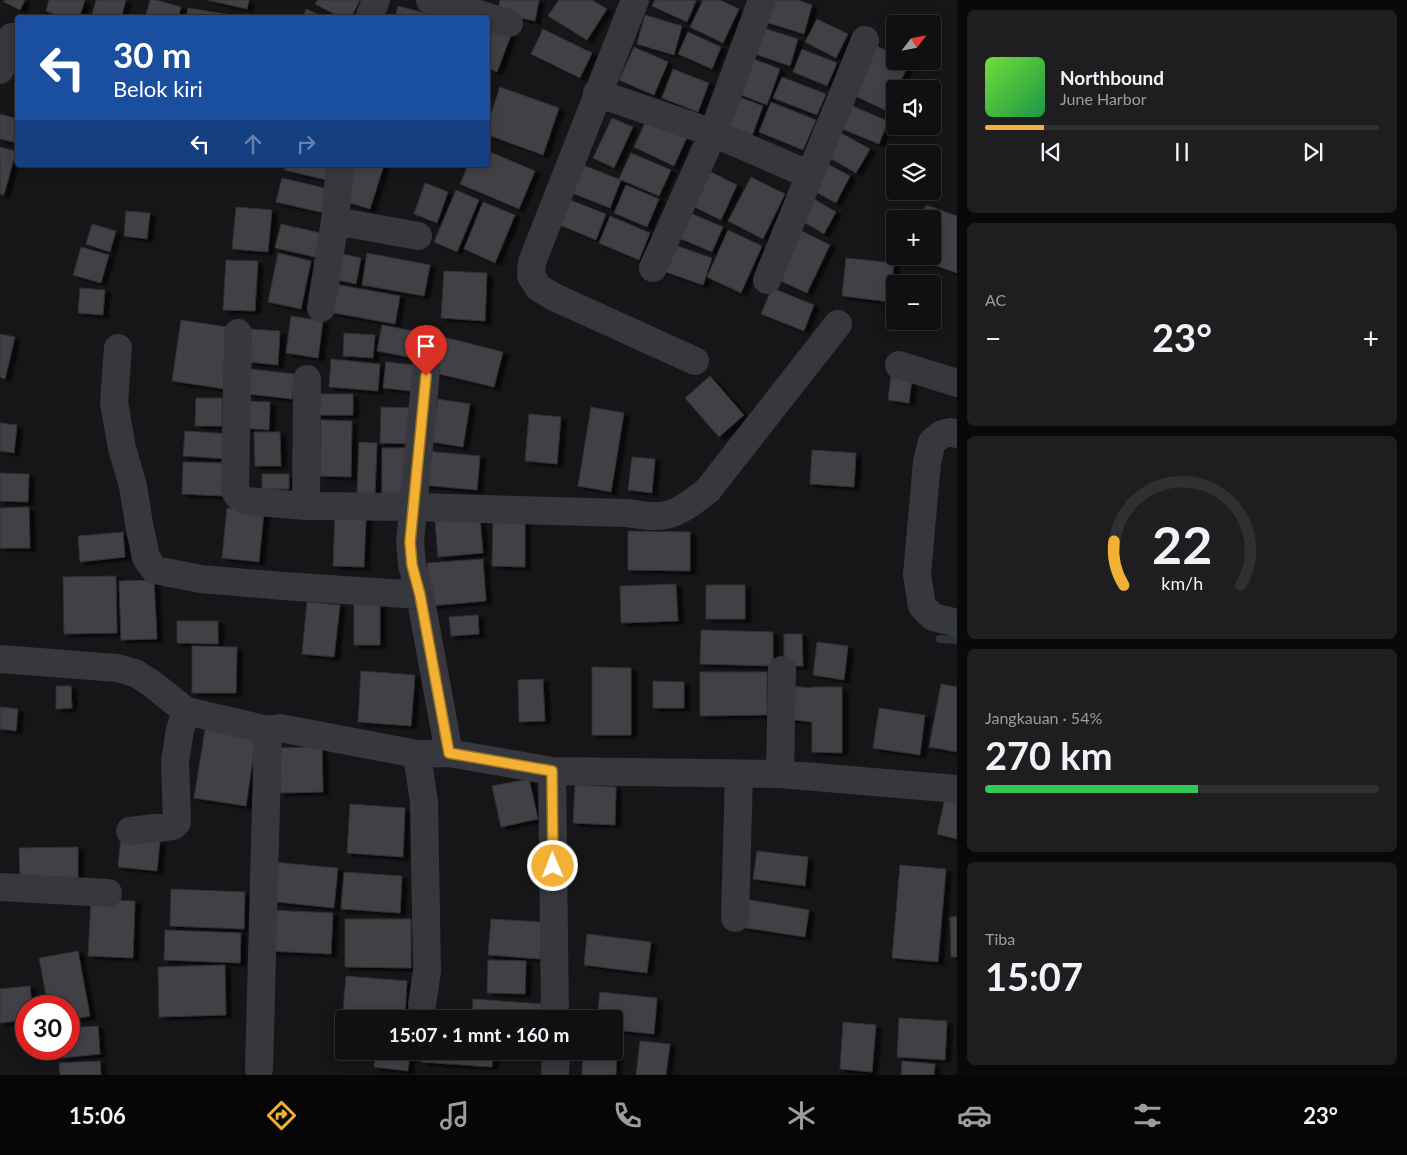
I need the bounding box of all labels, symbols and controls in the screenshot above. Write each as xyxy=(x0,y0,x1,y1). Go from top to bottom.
north arrow xyxy=(886,15,941,70)
map controls xyxy=(886,15,941,330)
text: 30 m xyxy=(113,33,191,75)
icon: left xyxy=(30,35,95,100)
text: Northbound xyxy=(1060,66,1164,89)
text: Belok kiri xyxy=(113,75,203,102)
button: sound xyxy=(886,80,941,135)
text: June Harbor xyxy=(1060,89,1147,108)
icon: left xyxy=(186,130,214,158)
icon: ahead xyxy=(239,130,267,158)
icon: right xyxy=(292,130,320,158)
icon: previous xyxy=(1037,138,1065,166)
icon: pause xyxy=(1168,138,1196,166)
icon: next xyxy=(1299,138,1327,166)
button: layers xyxy=(886,145,941,200)
button: + xyxy=(886,210,941,265)
button: − xyxy=(886,275,941,330)
text: AC xyxy=(985,290,1006,309)
text: 23° xyxy=(1152,314,1212,360)
text: − xyxy=(985,321,1001,355)
text: + xyxy=(1363,321,1379,355)
pin xyxy=(405,325,447,376)
icon: arrive xyxy=(412,332,440,360)
text: 22 xyxy=(1152,513,1212,575)
text: km/h xyxy=(1161,572,1203,594)
text: Jangkauan · 54% xyxy=(985,708,1102,727)
text: 270 km xyxy=(985,732,1113,778)
position arrow xyxy=(526,839,578,891)
text: Tiba xyxy=(985,929,1015,948)
text: 15:07 xyxy=(985,953,1083,999)
speed limit sign: 30 xyxy=(15,995,80,1060)
text: 15:07 · 1 mnt · 160 m xyxy=(389,1023,569,1046)
icon: directions xyxy=(264,1098,299,1133)
icon: music xyxy=(437,1098,472,1133)
icon: phone xyxy=(610,1098,645,1133)
icon: climate xyxy=(784,1098,819,1133)
icon: car xyxy=(957,1098,992,1133)
icon: filters xyxy=(1130,1098,1165,1133)
text: 15:06 xyxy=(69,1102,126,1129)
text: 23° xyxy=(1303,1102,1338,1129)

